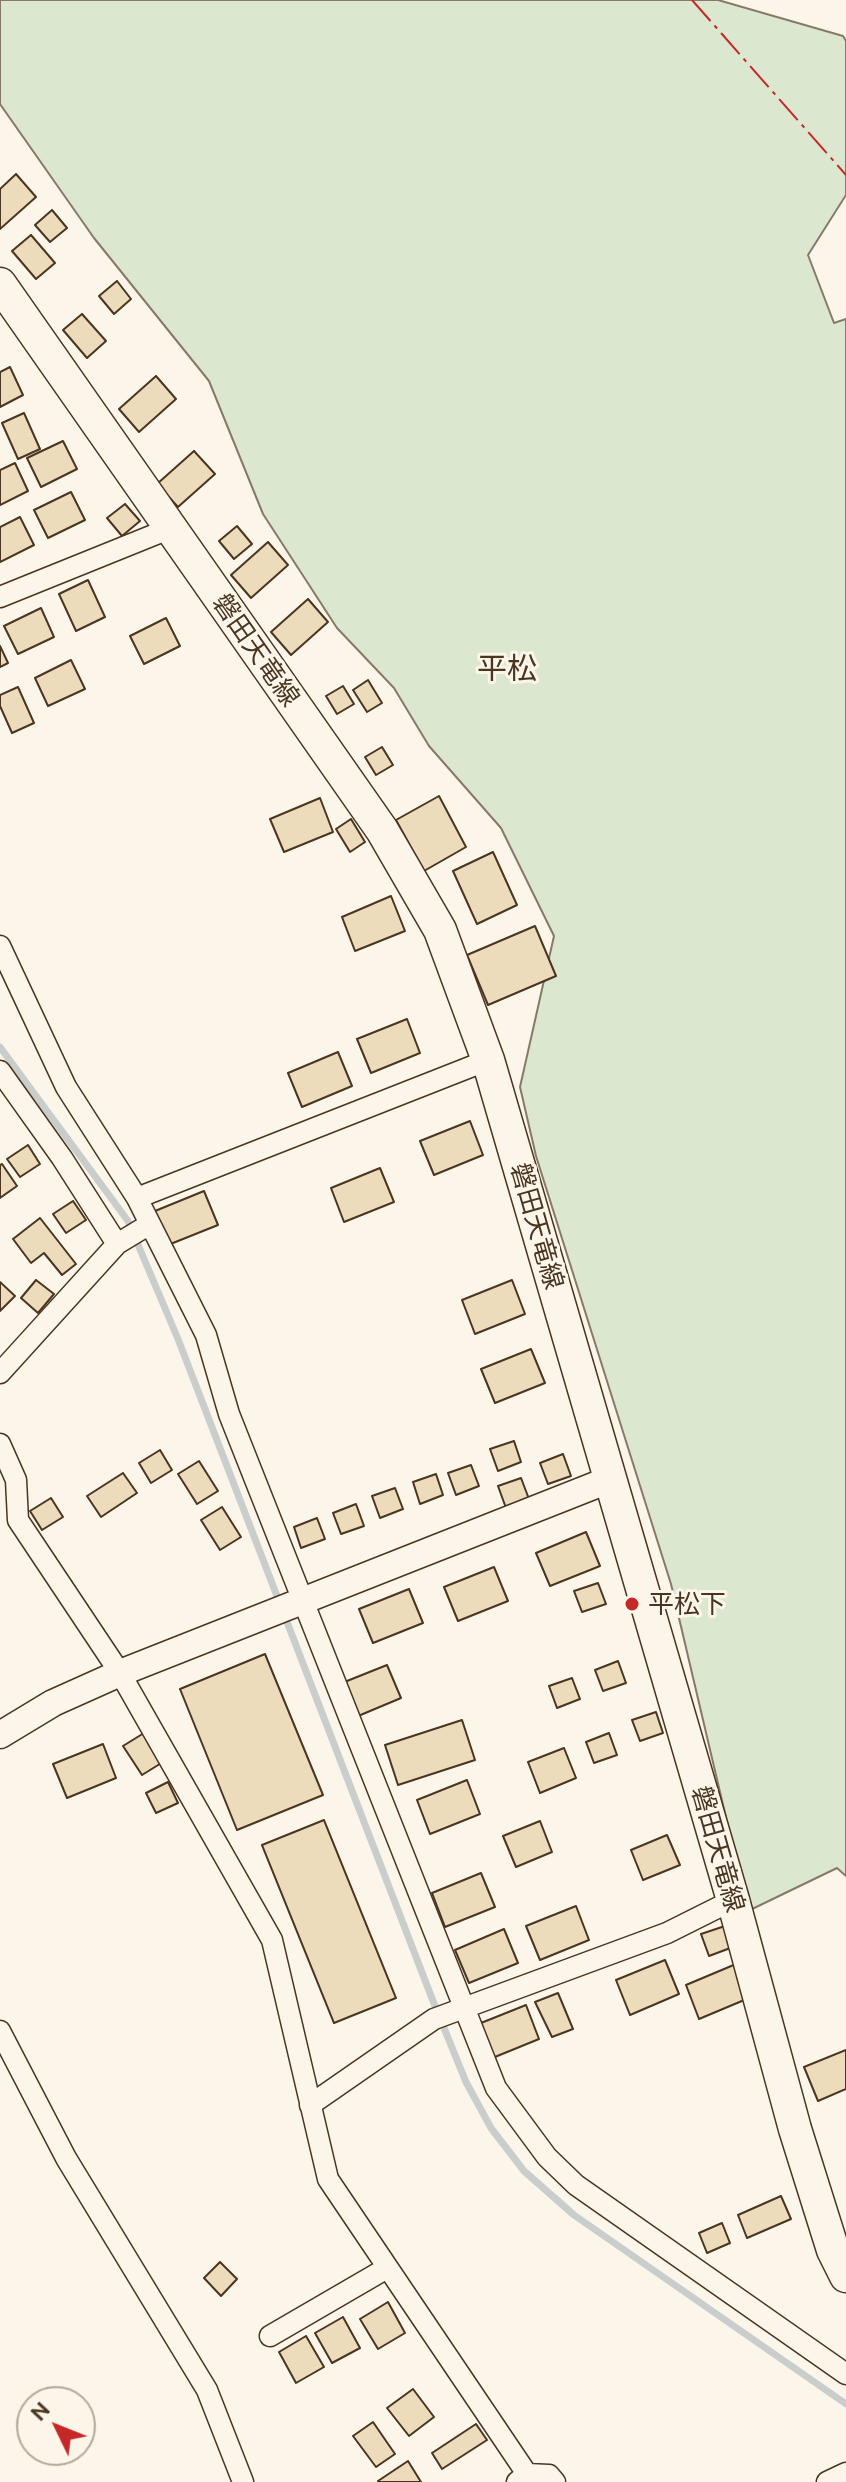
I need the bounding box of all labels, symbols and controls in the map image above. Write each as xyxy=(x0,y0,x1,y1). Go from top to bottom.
street label: 磐田天竜線 xyxy=(206,588,306,712)
district label: 平松 xyxy=(477,651,537,687)
street label: 磐田天竜線 xyxy=(504,1159,570,1293)
place label: 平松下 xyxy=(648,1588,726,1620)
marker: 平松下 xyxy=(623,1595,641,1613)
street label: 磐田天竜線 xyxy=(685,1782,751,1916)
north arrow xyxy=(16,2386,96,2466)
text: N xyxy=(25,2396,54,2425)

